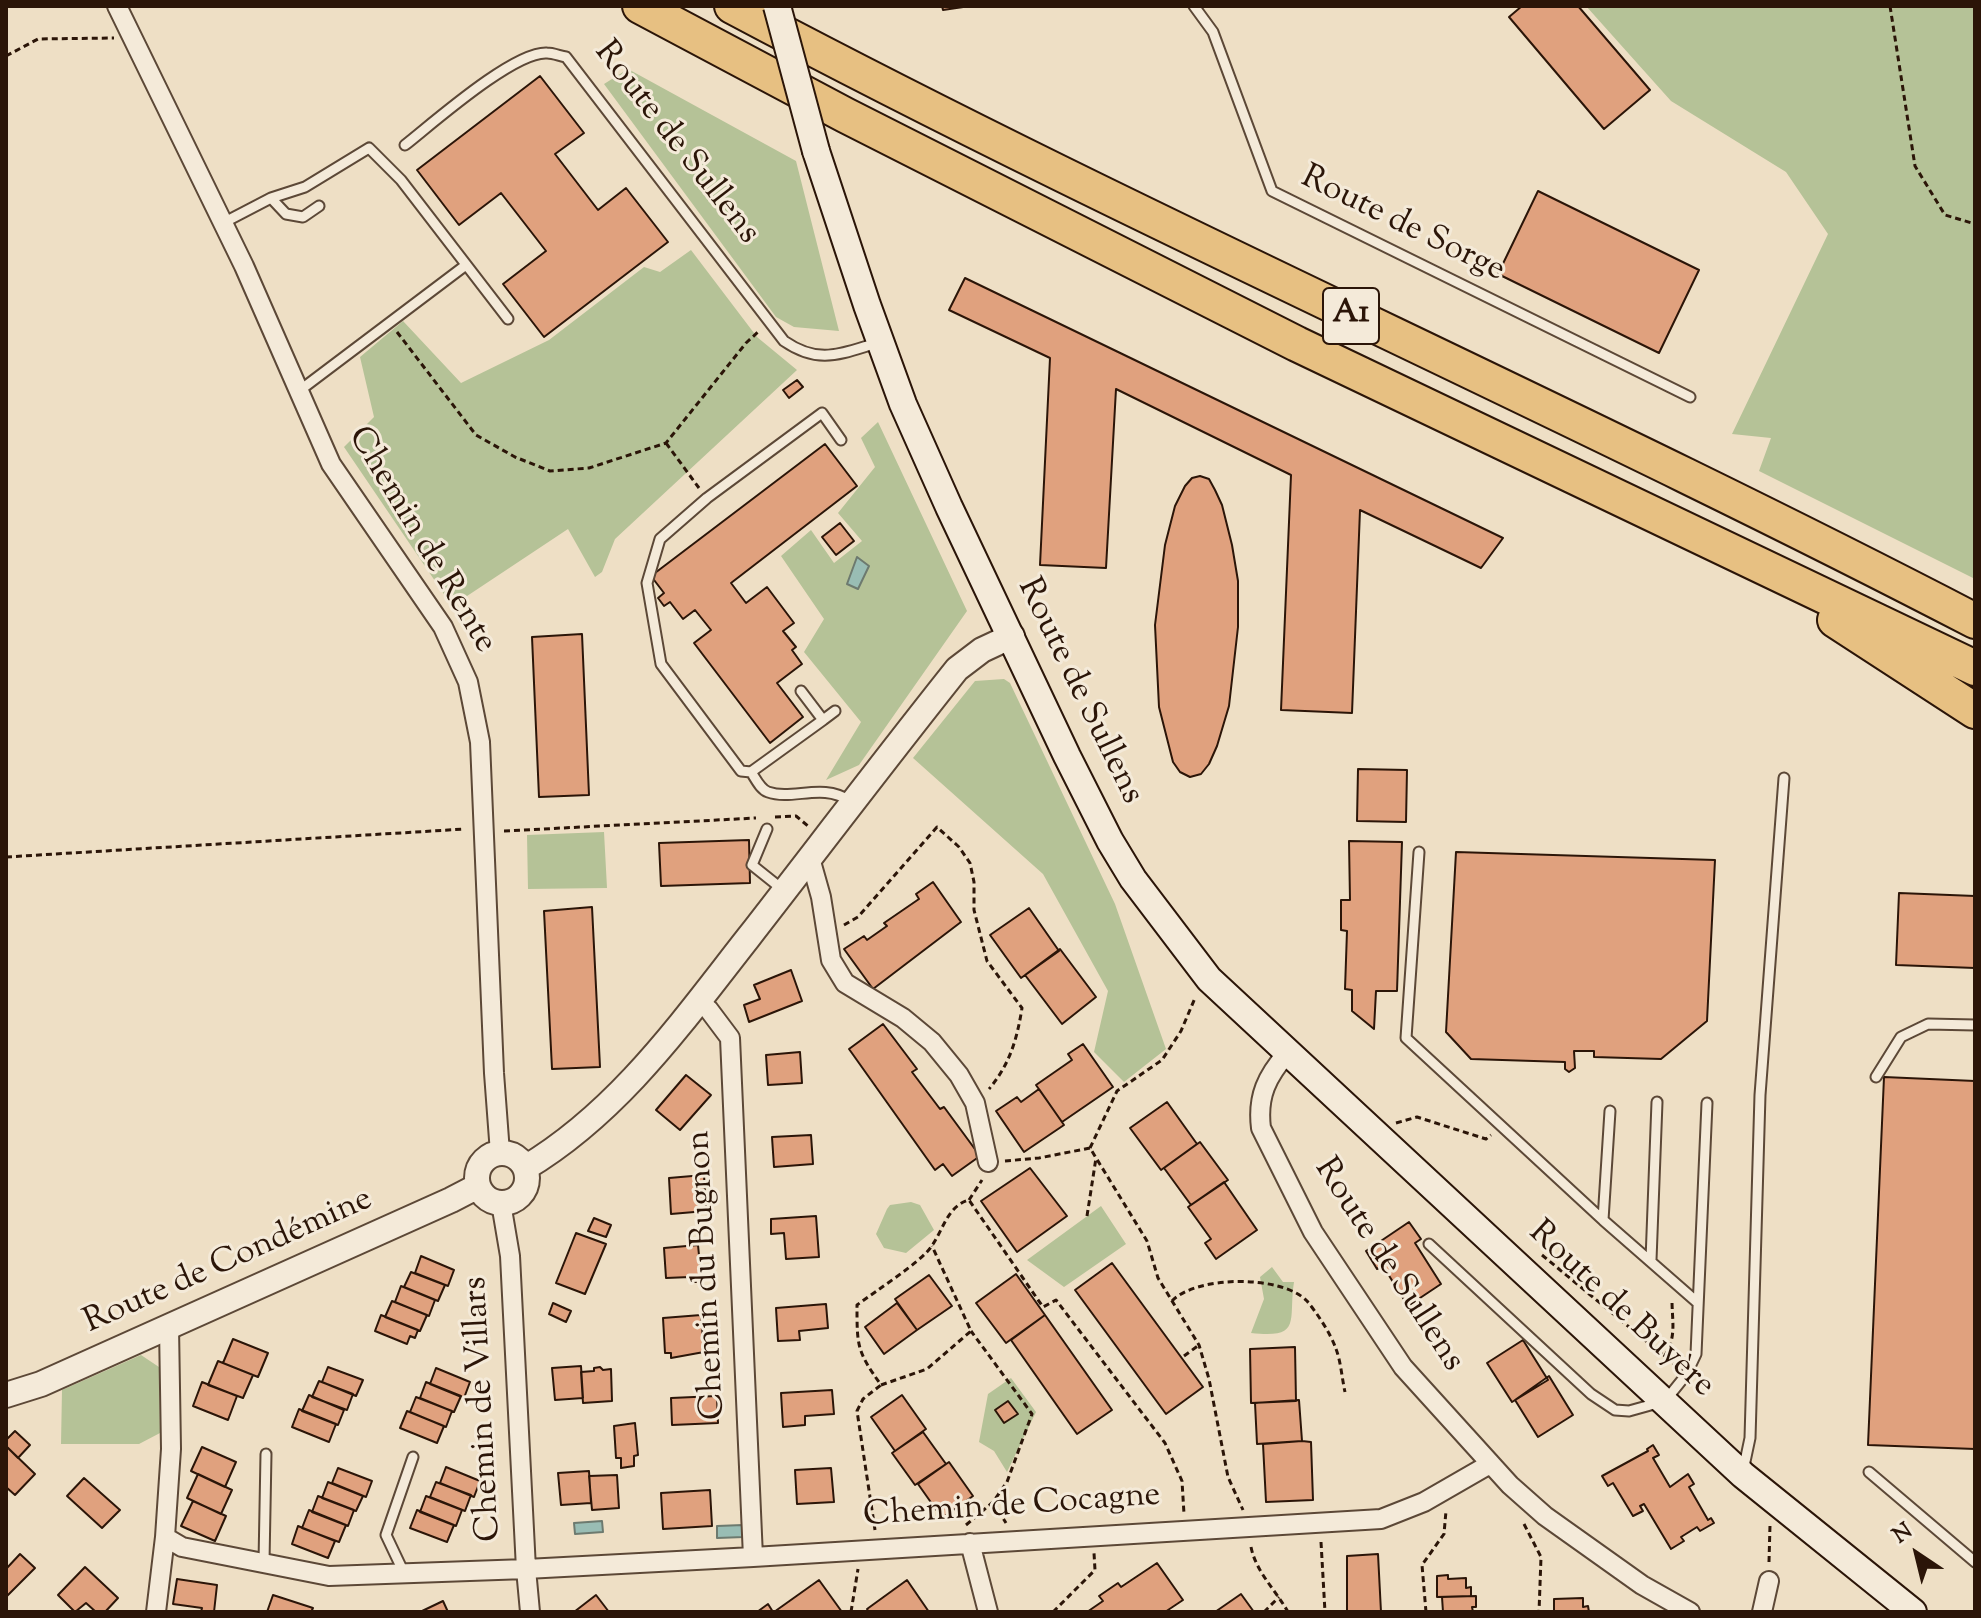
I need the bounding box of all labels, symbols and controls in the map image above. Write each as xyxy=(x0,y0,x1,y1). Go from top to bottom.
street label: Route de Sullens xyxy=(583,34,767,254)
street label: Route de Sorge xyxy=(1293,159,1511,293)
road number: A1 xyxy=(1323,288,1379,344)
street label: Chemin de Rente xyxy=(336,421,504,661)
street label: Route de Sullens xyxy=(1006,572,1150,812)
street label: Chemin du Bugnon xyxy=(681,1129,737,1421)
street label: Route de Sullens xyxy=(1303,1152,1471,1380)
street label: Route de Condémine xyxy=(79,1181,379,1345)
street label: Route de Buyère xyxy=(1518,1214,1722,1408)
street label: Chemin de Villars xyxy=(458,1275,512,1543)
street label: Chemin de Cocagne xyxy=(862,1477,1162,1539)
north arrow xyxy=(1877,1514,1957,1594)
text: N xyxy=(1887,1516,1920,1552)

